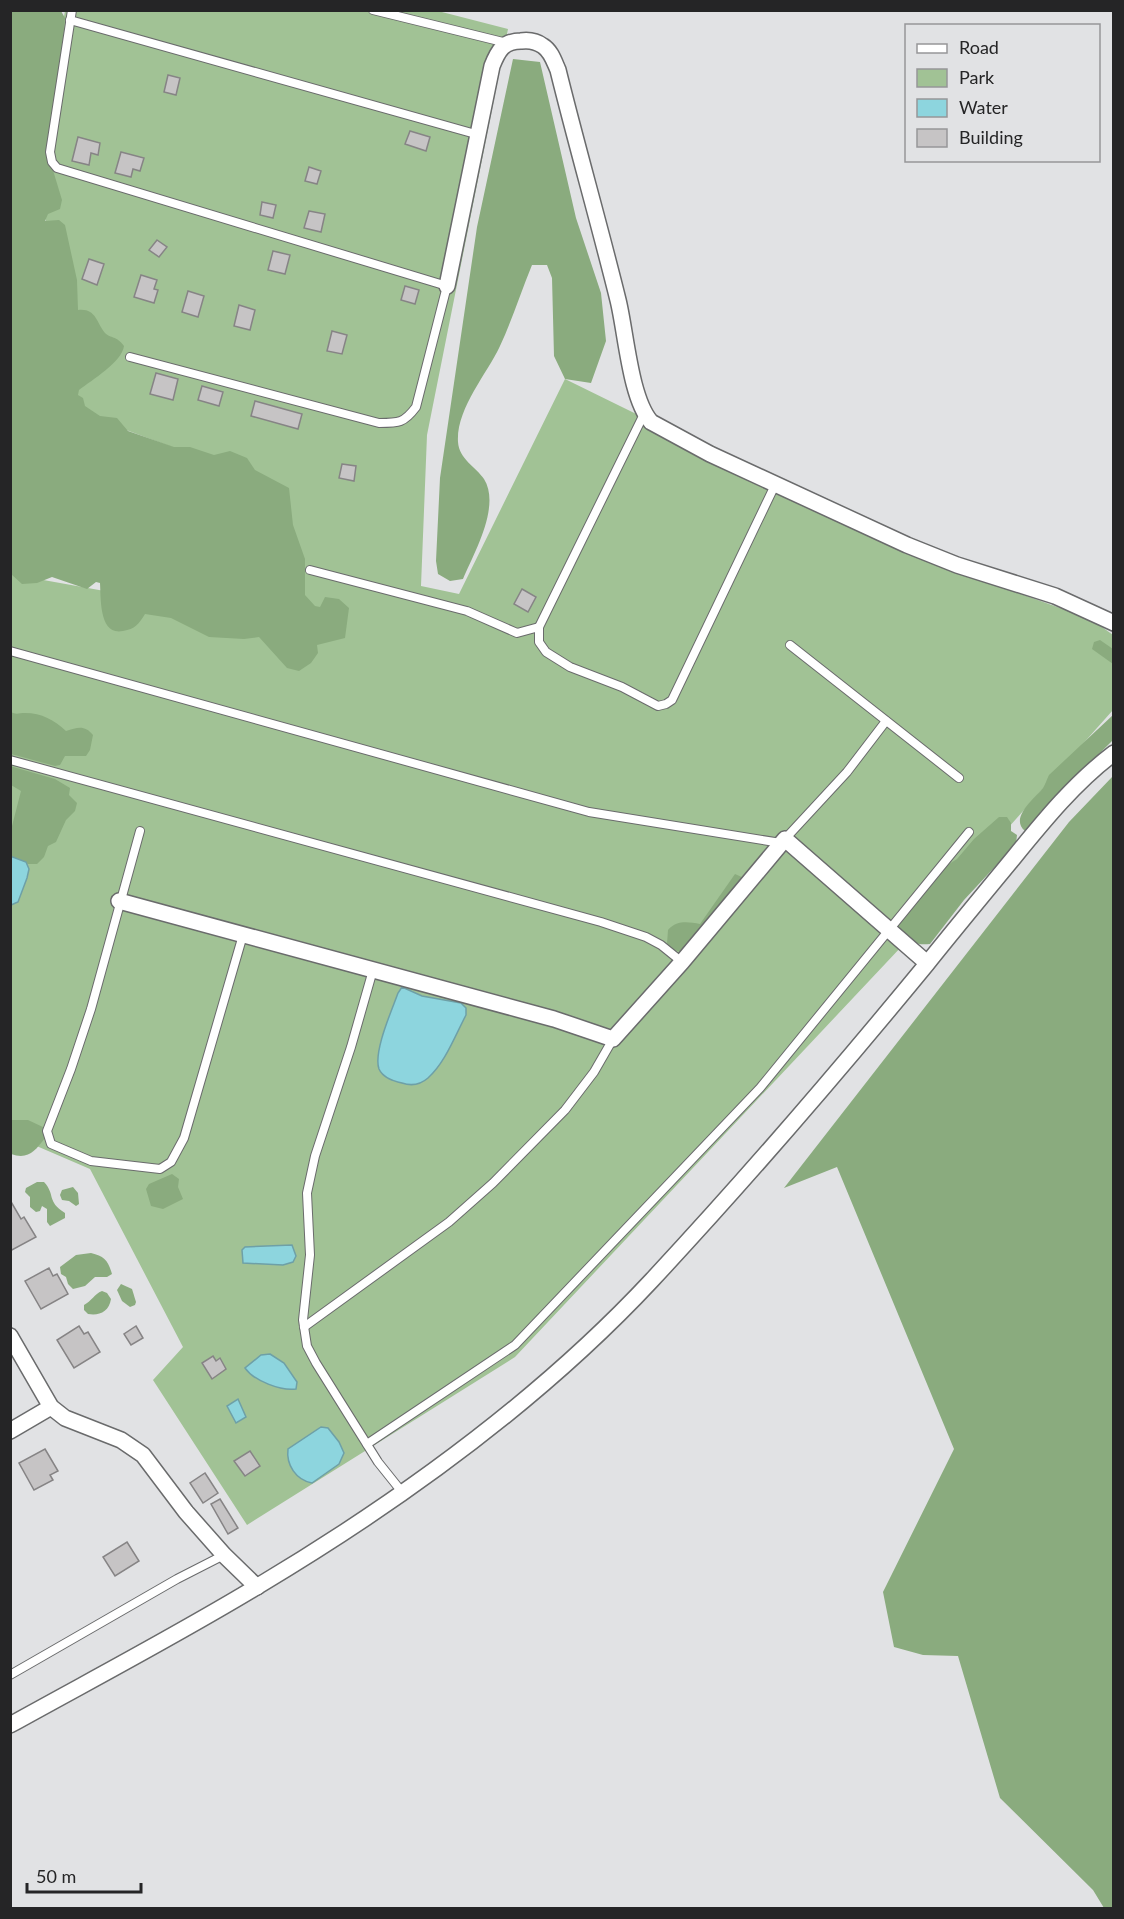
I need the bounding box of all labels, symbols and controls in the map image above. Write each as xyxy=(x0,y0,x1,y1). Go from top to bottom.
legend xyxy=(905,24,1100,162)
text: Road xyxy=(959,36,999,58)
text: Park xyxy=(959,66,995,88)
text: Water xyxy=(959,96,1008,118)
text: Building xyxy=(959,126,1023,148)
scale bar xyxy=(27,1856,141,1894)
text: 50 m xyxy=(36,1865,76,1887)

